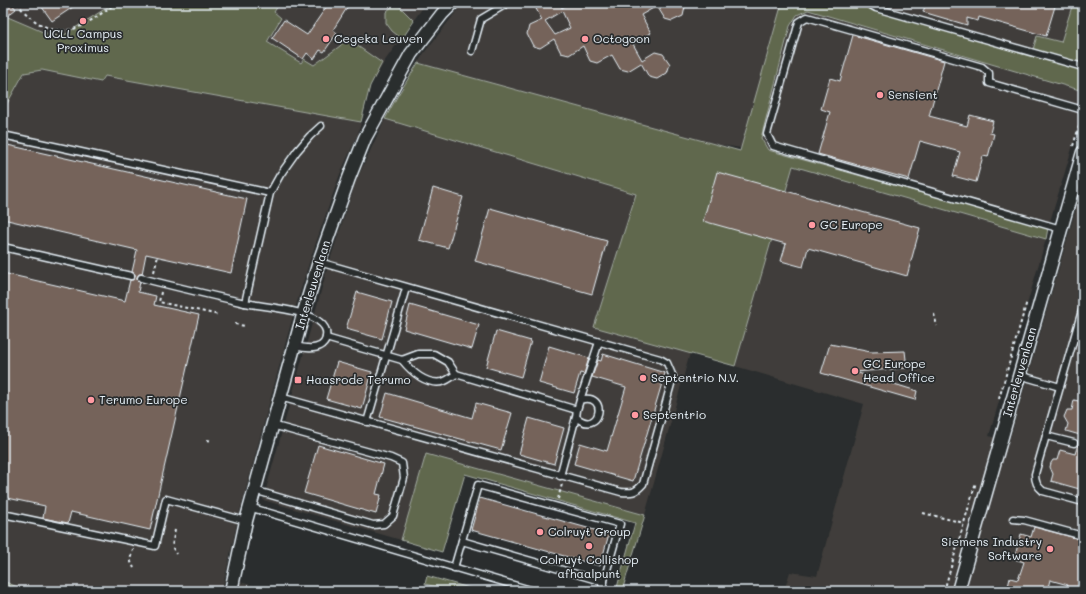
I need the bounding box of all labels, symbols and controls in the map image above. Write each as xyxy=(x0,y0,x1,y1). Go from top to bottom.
marker: UCLL Campus Proximus xyxy=(78,16,88,26)
place label: UCLL Campus Proximus xyxy=(44,25,122,55)
place label: Cegeka Leuven xyxy=(334,30,423,46)
place label: Octogoon xyxy=(593,30,650,46)
marker: Cegeka Leuven xyxy=(321,34,331,44)
marker: Octogoon xyxy=(580,34,590,44)
place label: Sensient xyxy=(888,86,938,102)
marker: Sensient xyxy=(875,90,885,100)
place label: GC Europe xyxy=(820,216,883,232)
marker: GC Europe xyxy=(807,220,817,230)
street label: Interleuvenlaan xyxy=(291,238,333,331)
street label: Interleuvenlaan xyxy=(999,325,1040,418)
place label: GC Europe Head Office xyxy=(863,355,935,385)
marker: GC Europe Head Office xyxy=(850,366,860,376)
place label: Septentrio N.V. xyxy=(651,369,739,385)
place label: Haasrode Terumo xyxy=(306,371,411,387)
marker: Septentrio N.V. xyxy=(638,373,648,383)
marker: Haasrode Terumo xyxy=(293,375,303,385)
place label: Terumo Europe xyxy=(99,391,188,407)
marker: Terumo Europe xyxy=(86,395,96,405)
place label: Septentrio xyxy=(643,406,706,422)
marker: Septentrio xyxy=(630,410,640,420)
place label: Colruyt Group xyxy=(548,523,631,539)
marker: Colruyt Group xyxy=(535,527,545,537)
place label: Siemens Industry Software xyxy=(941,533,1042,563)
marker: Colruyt Collishop afhaalpunt xyxy=(584,541,594,551)
marker: Siemens Industry Software xyxy=(1045,544,1055,554)
place label: Colruyt Collishop afhaalpunt xyxy=(539,551,639,581)

